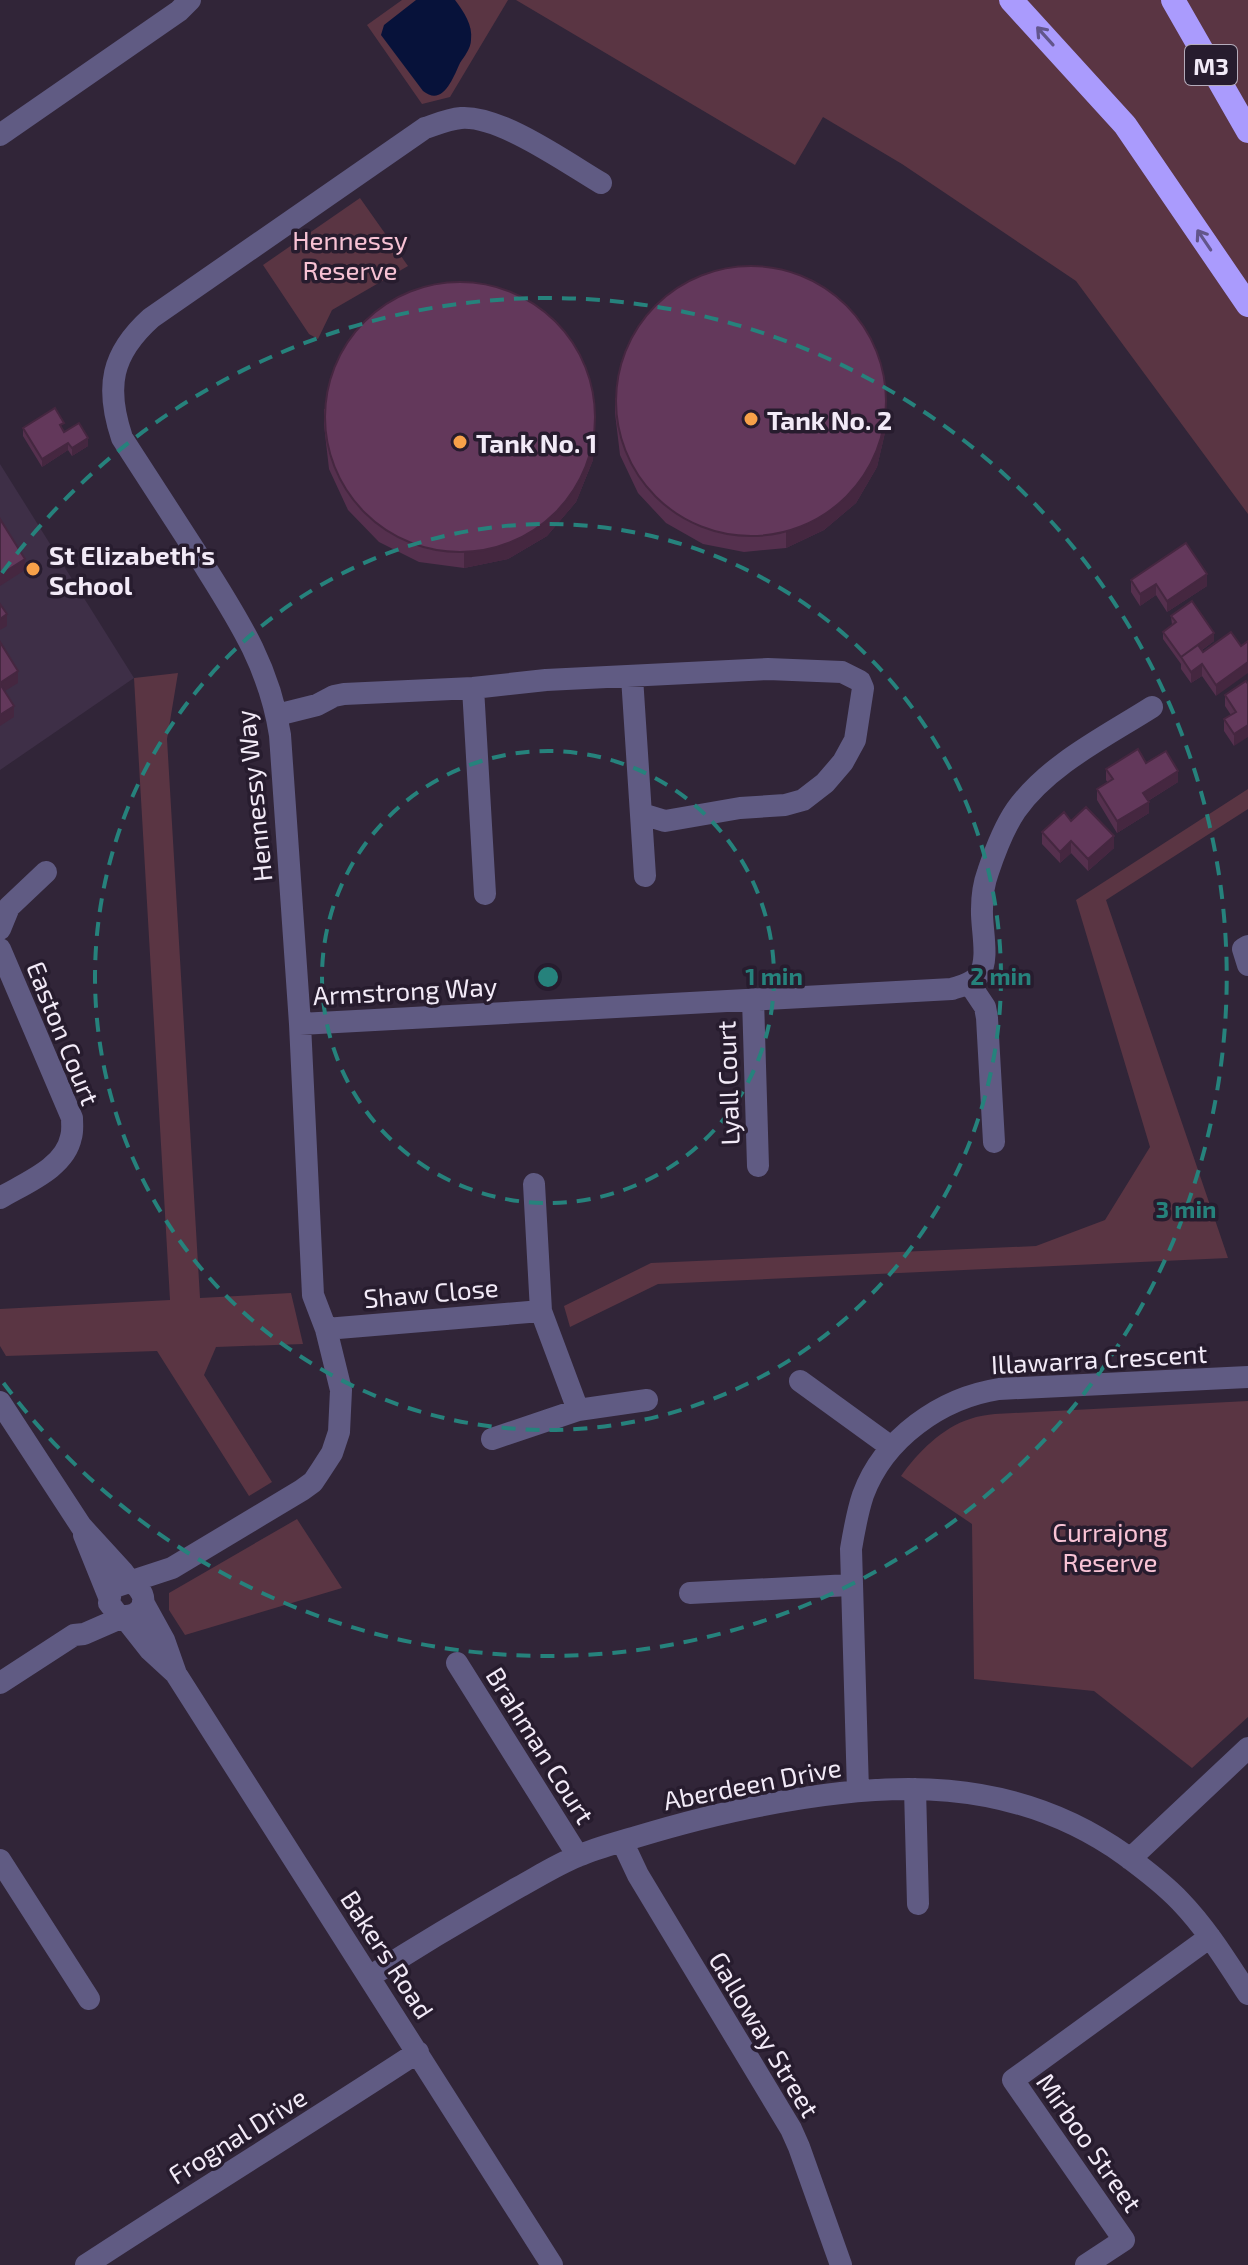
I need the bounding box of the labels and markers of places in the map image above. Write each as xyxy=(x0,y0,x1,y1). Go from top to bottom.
place label: Tank No. 2 xyxy=(767,404,892,435)
marker: Tank No. 2 xyxy=(742,410,760,428)
place label: Tank No. 1 xyxy=(476,427,597,458)
marker: Tank No. 1 xyxy=(451,433,469,451)
place label: St Elizabeth's School xyxy=(49,539,215,600)
marker: St Elizabeth's School xyxy=(24,560,42,578)
centre of rings xyxy=(534,963,562,991)

